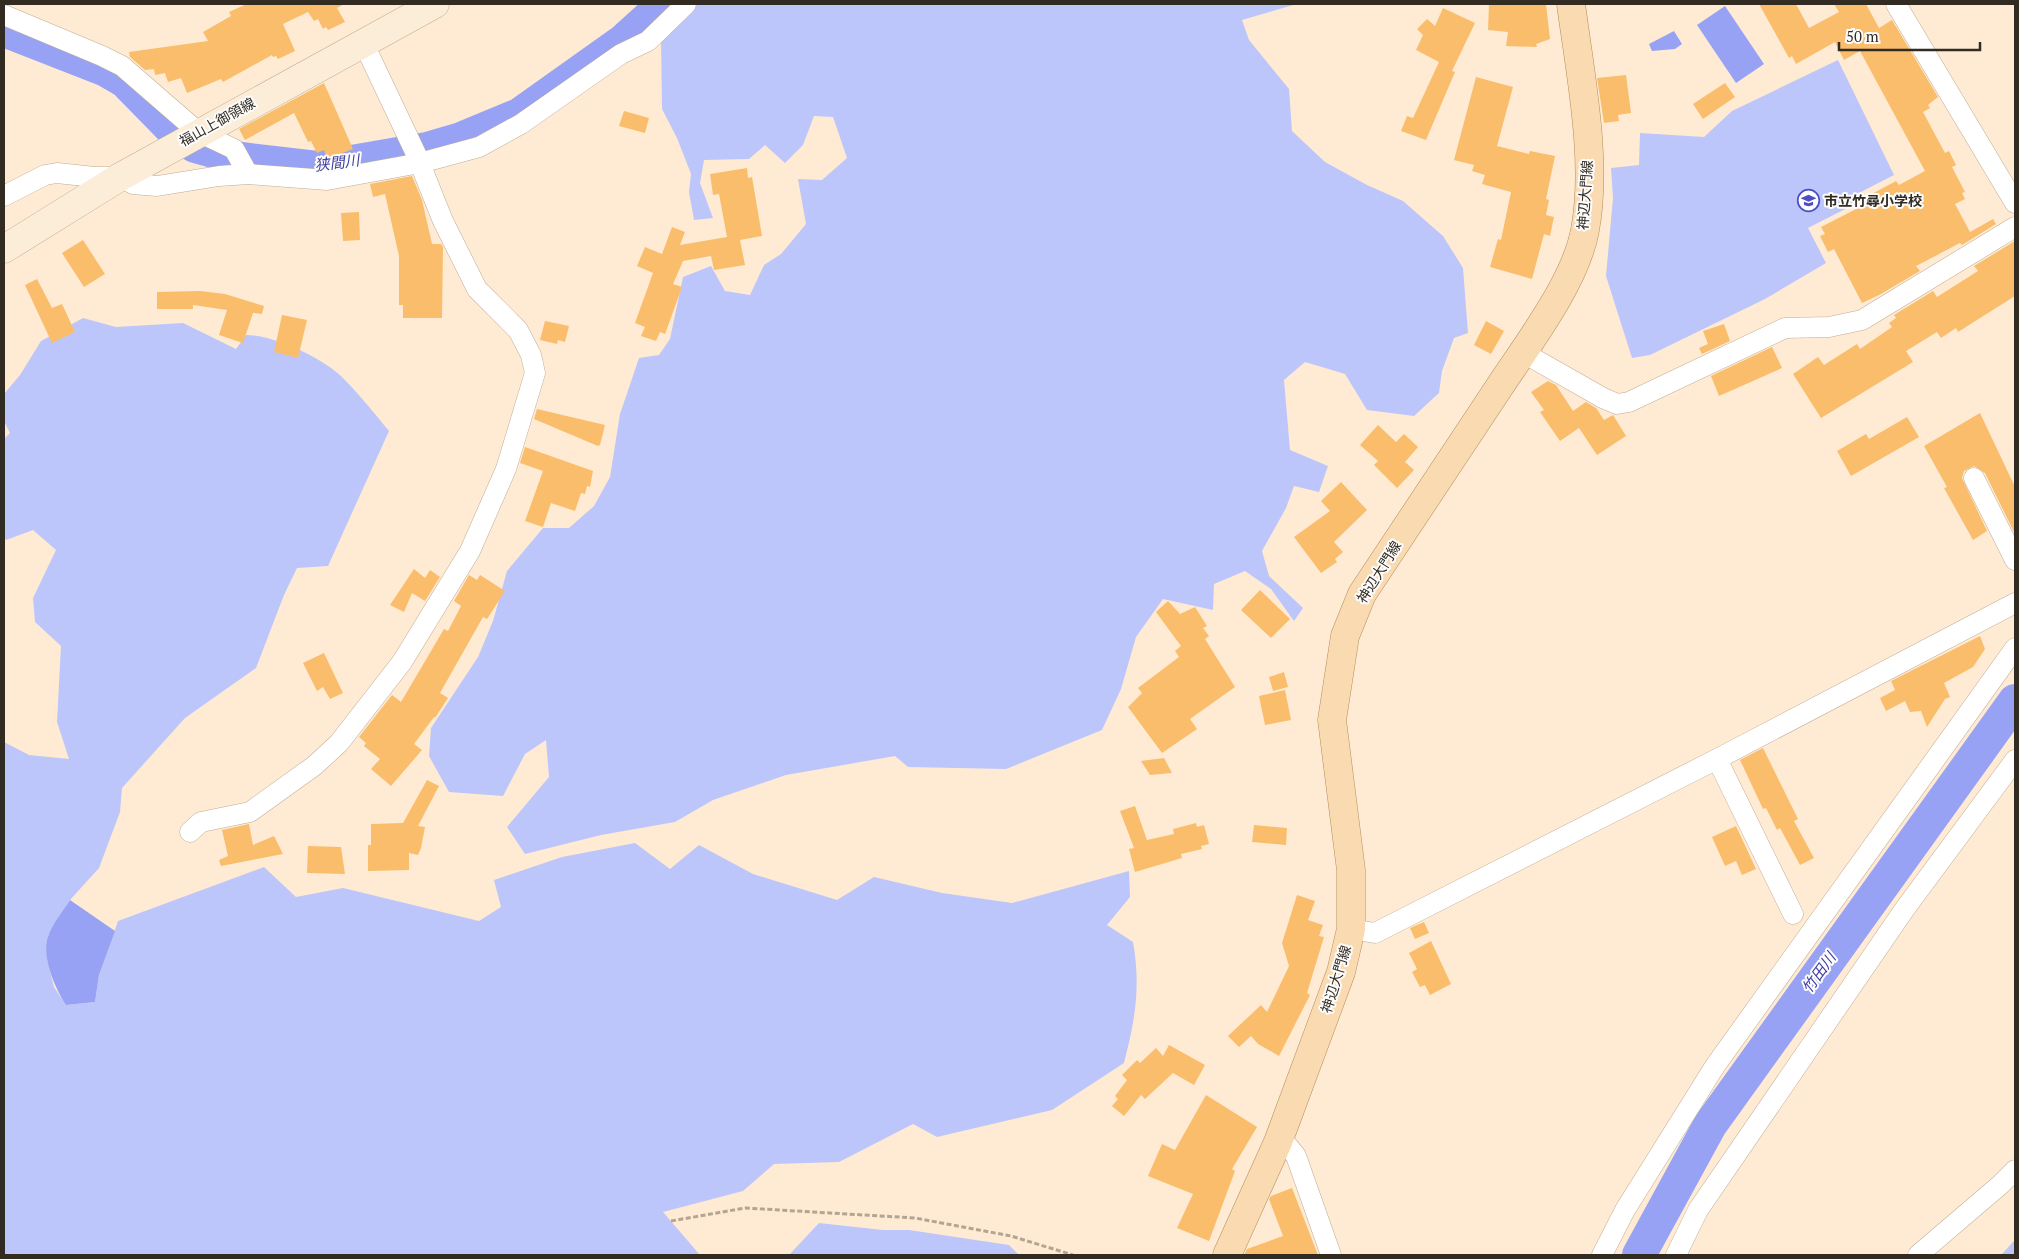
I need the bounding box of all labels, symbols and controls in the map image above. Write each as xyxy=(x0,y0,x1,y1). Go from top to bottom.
scale bar xyxy=(1839,20,1980,52)
text: 50 m xyxy=(1846,26,1879,46)
street label: 福山上御領線 xyxy=(175,93,258,150)
water label: 狭間川 xyxy=(313,149,362,175)
street label: 神辺大門線 xyxy=(1573,159,1596,231)
school or university icon: 市立竹尋小学校 xyxy=(1796,189,1820,213)
place label: 市立竹尋小学校 xyxy=(1824,191,1922,210)
street label: 神辺大門線 xyxy=(1352,537,1405,606)
street label: 神辺大門線 xyxy=(1316,943,1355,1015)
water label: 竹田川 xyxy=(1797,947,1841,996)

